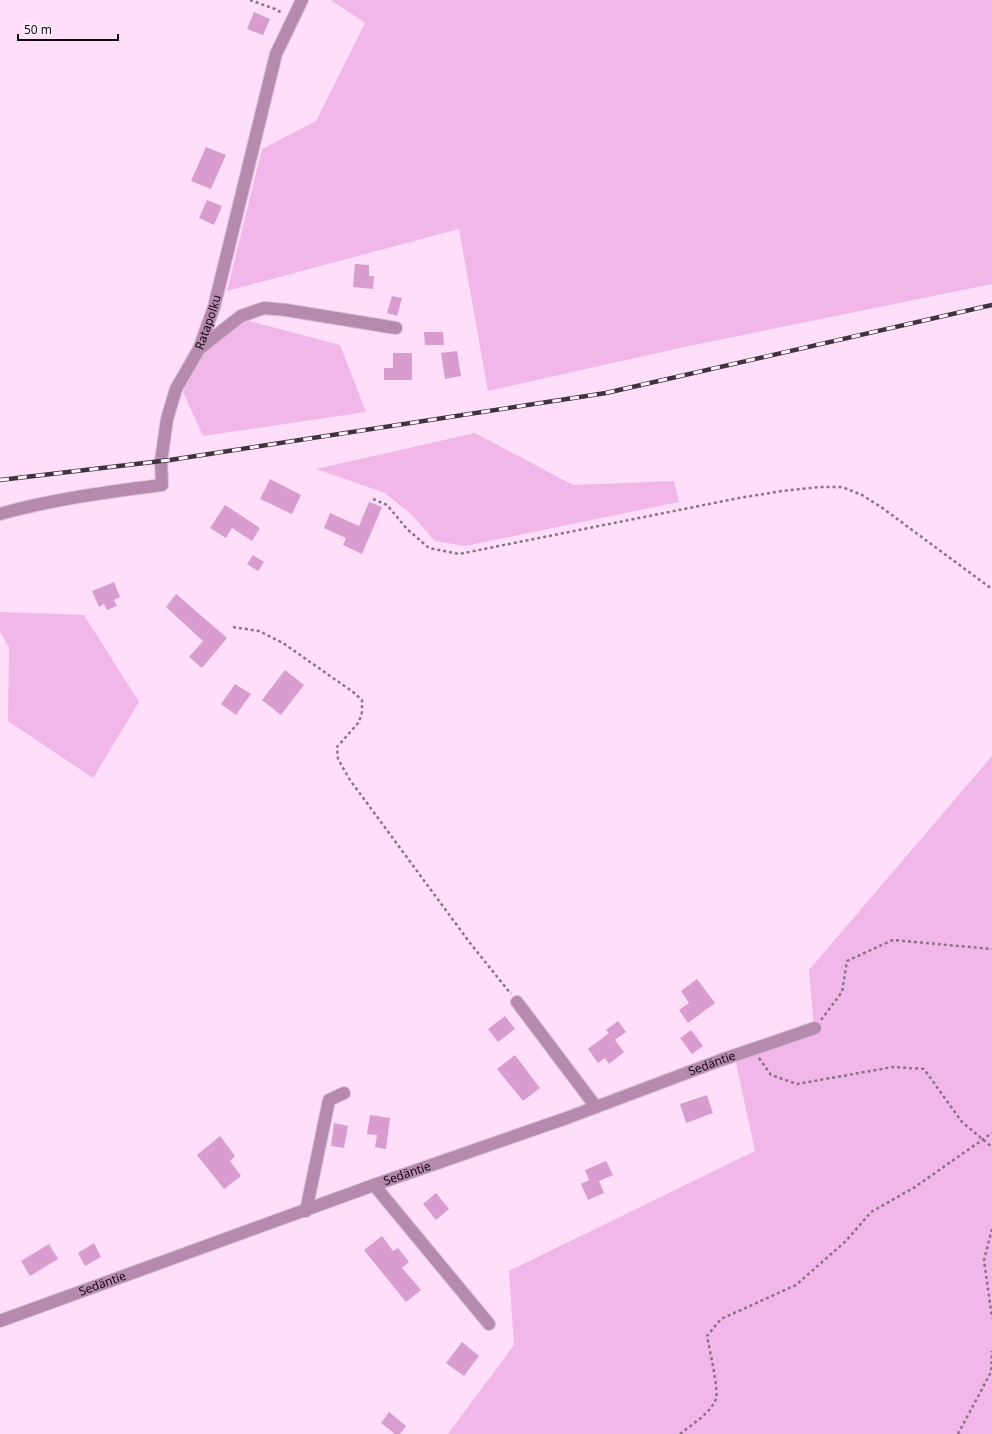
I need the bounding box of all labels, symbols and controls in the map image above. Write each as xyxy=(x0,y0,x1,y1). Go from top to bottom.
scale bar xyxy=(18,16,118,42)
text: 50 m xyxy=(24,21,52,38)
street label: Ratapolku xyxy=(190,293,225,352)
street label: Sedäntie xyxy=(686,1047,738,1080)
street label: Sedäntie xyxy=(381,1157,433,1189)
street label: Sedäntie xyxy=(76,1267,128,1300)

